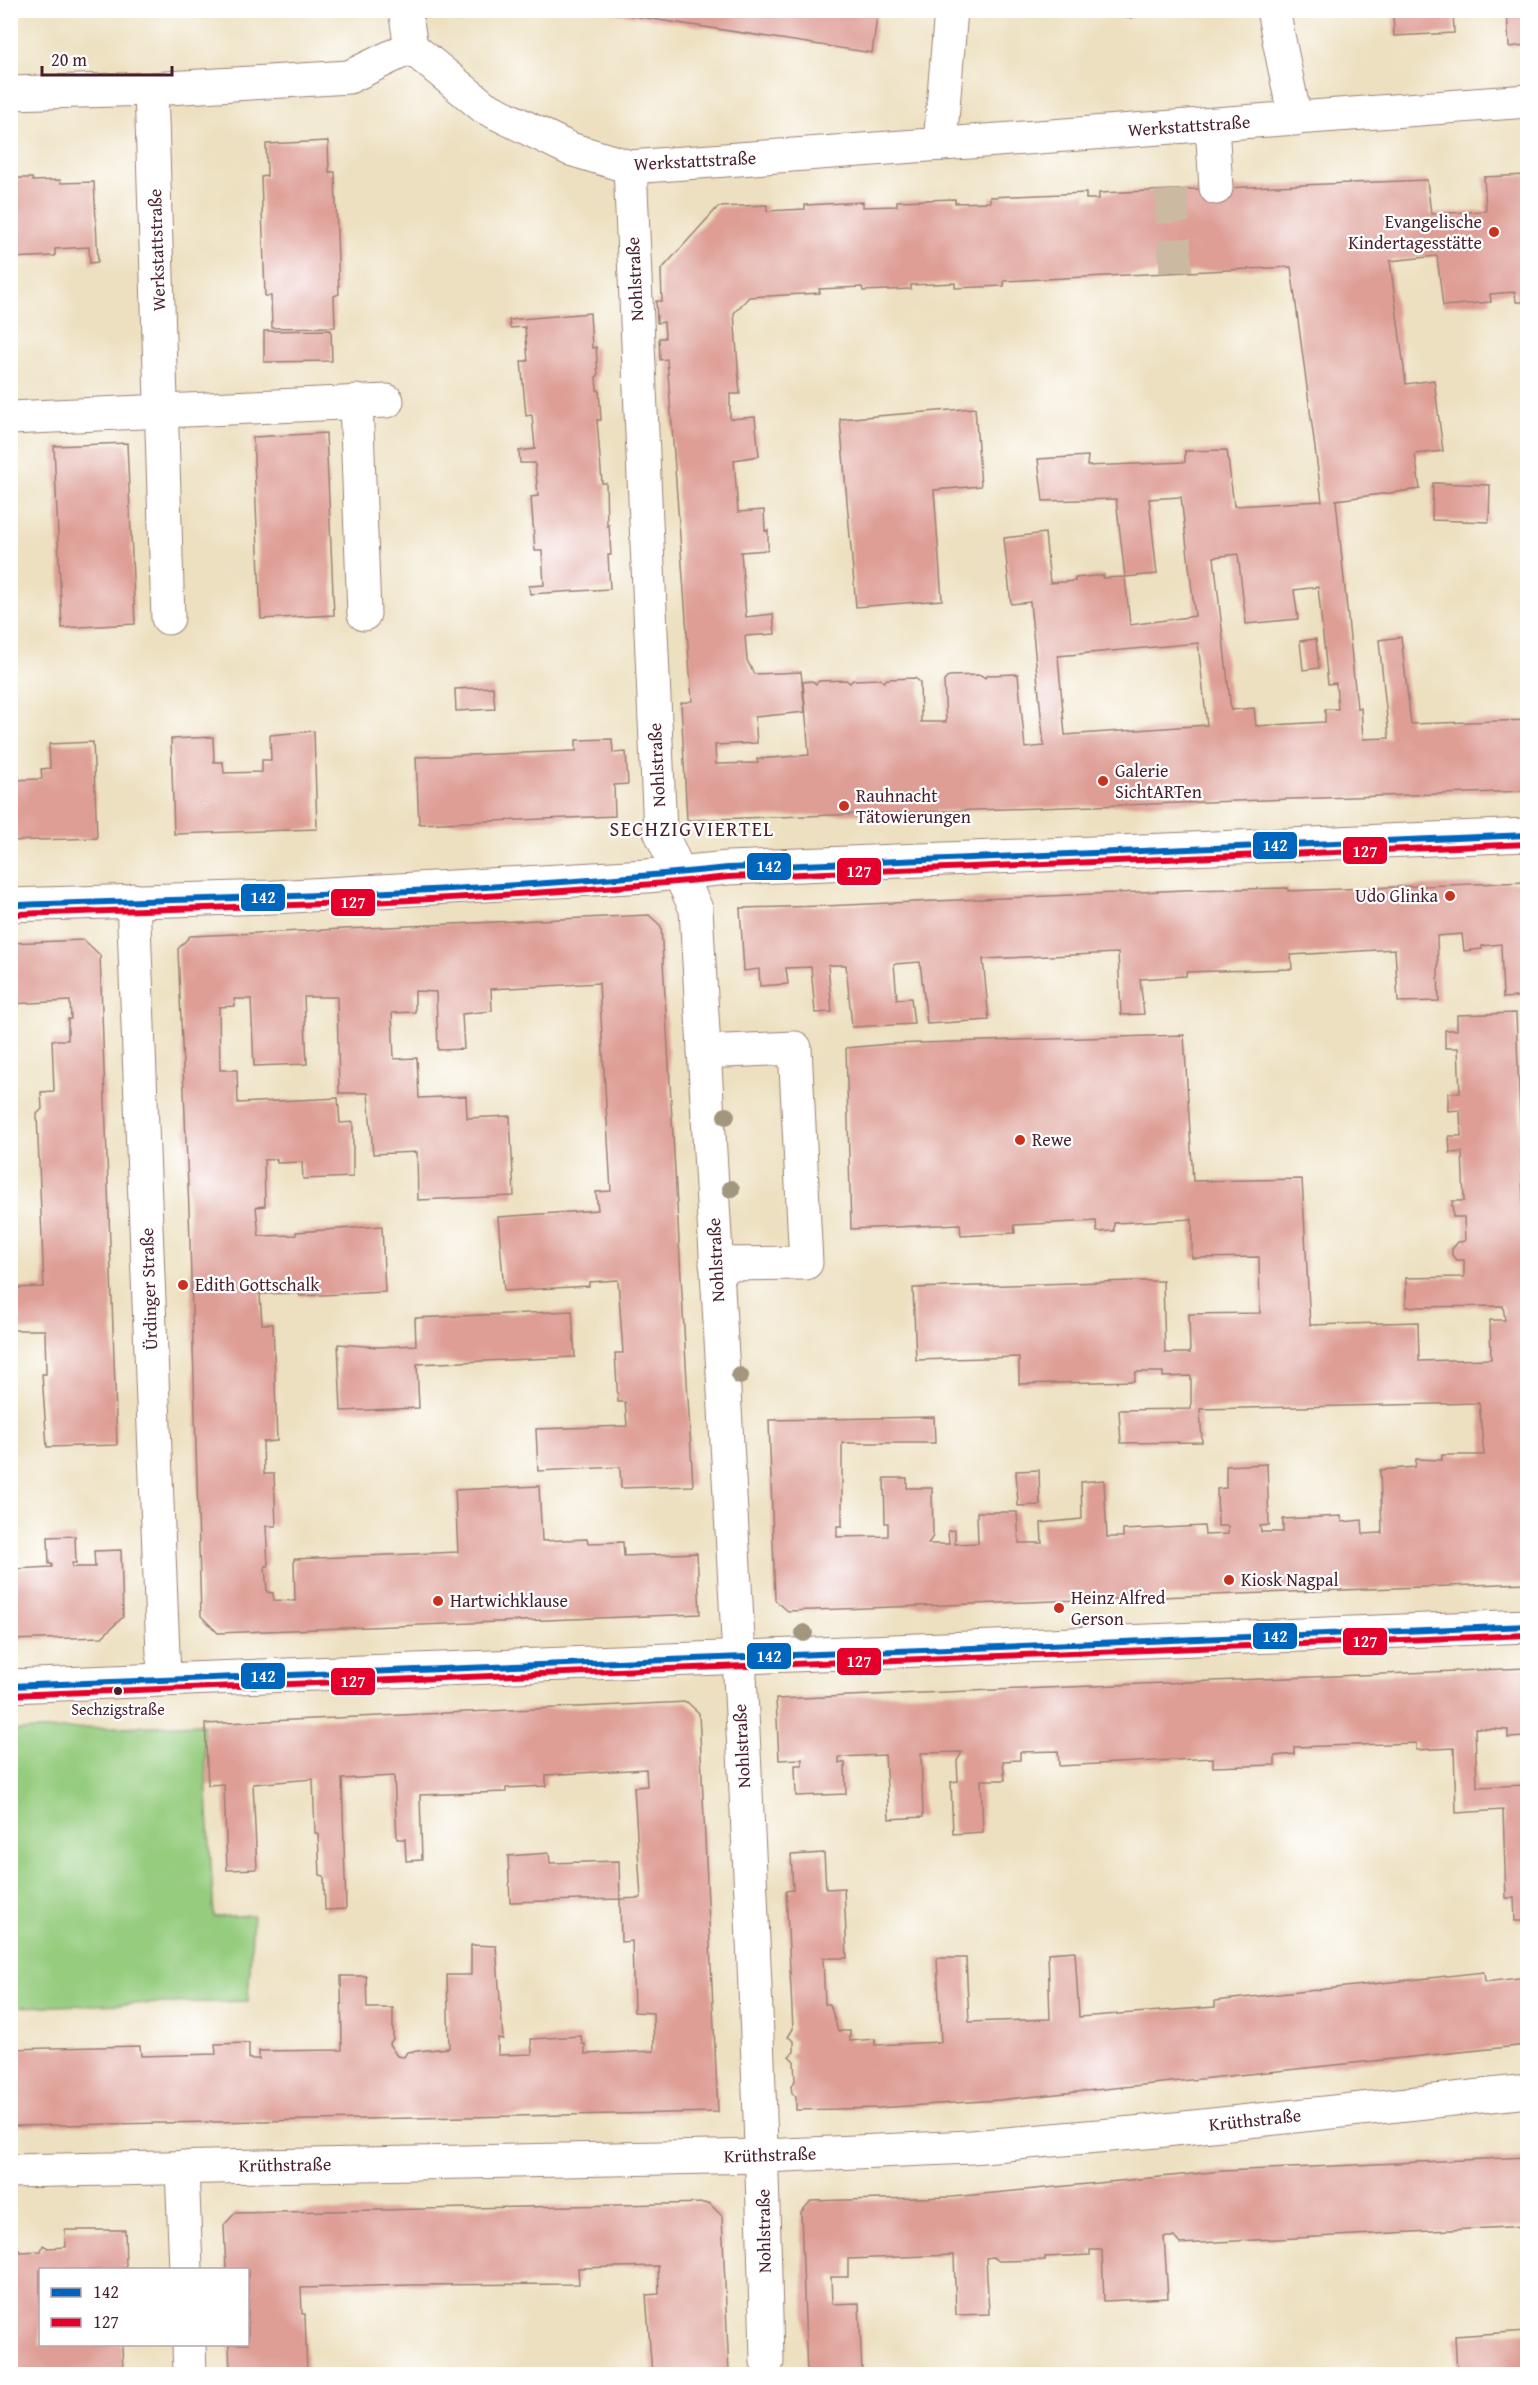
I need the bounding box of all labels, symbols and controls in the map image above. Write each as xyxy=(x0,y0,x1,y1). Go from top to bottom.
scale bar xyxy=(42,39,172,77)
text: 20 m xyxy=(51,46,87,73)
street label: Werkstattstraße xyxy=(1127,108,1251,143)
street label: Werkstattstraße xyxy=(633,144,757,177)
street label: Werkstattstraße xyxy=(141,188,172,312)
place label: Evangelische Kindertagesstätte xyxy=(1348,208,1482,256)
marker: Evangelische Kindertagesstätte xyxy=(1487,225,1501,239)
street label: Nohlstraße xyxy=(619,236,650,322)
street label: Nohlstraße xyxy=(641,722,672,808)
place label: Galerie SichtARTen xyxy=(1115,757,1202,805)
marker: Galerie SichtARTen xyxy=(1096,774,1110,788)
place label: Rauhnacht Tätowierungen xyxy=(856,782,971,830)
marker: Rauhnacht Tätowierungen xyxy=(837,799,851,813)
district label: SECHZIGVIERTEL xyxy=(609,814,775,843)
line badge: 142 xyxy=(1252,831,1298,860)
text: 142 xyxy=(1263,833,1287,857)
line badge: 127 xyxy=(1342,836,1388,865)
text: 127 xyxy=(1353,839,1377,863)
line badge: 142 xyxy=(746,852,792,881)
text: 142 xyxy=(757,854,781,878)
line badge: 127 xyxy=(836,857,882,886)
text: 127 xyxy=(847,859,871,883)
place label: Udo Glinka xyxy=(1355,882,1438,909)
line badge: 142 xyxy=(240,883,286,912)
text: 142 xyxy=(251,885,275,909)
line badge: 127 xyxy=(330,888,376,917)
marker: Udo Glinka xyxy=(1443,889,1457,903)
text: 127 xyxy=(341,890,365,914)
place label: Rewe xyxy=(1032,1126,1072,1153)
marker: Rewe xyxy=(1013,1133,1027,1147)
street label: Nohlstraße xyxy=(700,1217,731,1303)
street label: Ürdinger Straße xyxy=(133,1227,164,1351)
place label: Edith Gottschalk xyxy=(195,1271,320,1298)
marker: Edith Gottschalk xyxy=(176,1278,190,1292)
place label: Kiosk Nagpal xyxy=(1241,1566,1339,1593)
marker: Kiosk Nagpal xyxy=(1222,1573,1236,1587)
place label: Heinz Alfred Gerson xyxy=(1071,1584,1166,1632)
place label: Hartwichklause xyxy=(450,1587,568,1614)
marker: Hartwichklause xyxy=(431,1594,445,1608)
marker: Heinz Alfred Gerson xyxy=(1052,1601,1066,1615)
line badge: 142 xyxy=(1252,1622,1298,1650)
text: 142 xyxy=(1263,1624,1287,1648)
line badge: 127 xyxy=(1342,1627,1388,1656)
text: 127 xyxy=(1353,1629,1377,1653)
line badge: 142 xyxy=(746,1642,792,1670)
text: 142 xyxy=(757,1644,781,1668)
line badge: 127 xyxy=(836,1647,882,1676)
text: 127 xyxy=(847,1649,871,1673)
line badge: 142 xyxy=(240,1662,286,1690)
text: 142 xyxy=(251,1664,275,1688)
line badge: 127 xyxy=(330,1667,376,1696)
text: 127 xyxy=(341,1669,365,1693)
marker: Sechzigstraße xyxy=(112,1685,124,1697)
place label: Sechzigstraße xyxy=(71,1697,165,1721)
street label: Nohlstraße xyxy=(726,1703,757,1789)
street label: Krüthstraße xyxy=(1208,2101,1302,2138)
street label: Krüthstraße xyxy=(723,2139,817,2170)
street label: Krüthstraße xyxy=(238,2150,331,2179)
street label: Nohlstraße xyxy=(749,2189,778,2273)
legend xyxy=(39,2268,249,2346)
text: 142 xyxy=(93,2278,119,2305)
text: 127 xyxy=(93,2308,119,2335)

